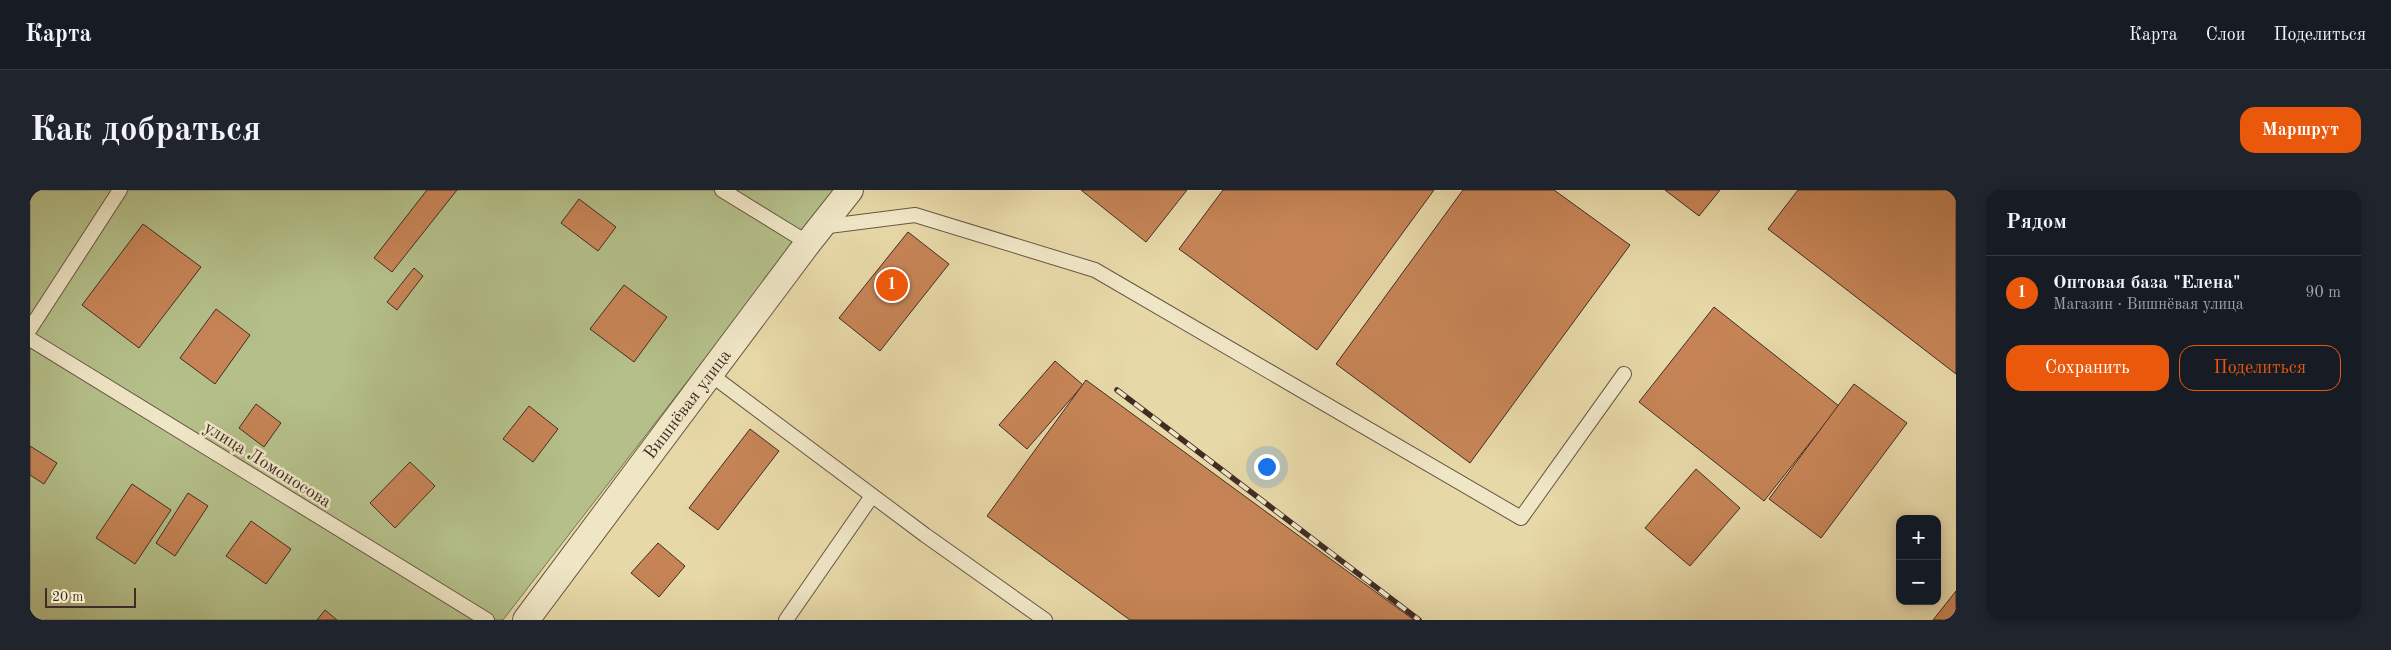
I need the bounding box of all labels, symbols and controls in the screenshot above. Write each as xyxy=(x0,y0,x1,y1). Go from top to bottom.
text: Карта xyxy=(25,23,92,47)
text: Карта xyxy=(2129,26,2178,44)
text: Слои xyxy=(2206,26,2245,44)
text: Поделиться xyxy=(2273,26,2366,44)
button: Маршрут xyxy=(2240,107,2361,153)
text: Как добраться xyxy=(30,113,261,148)
text: Рядом xyxy=(2006,212,2067,233)
pin: 1 xyxy=(876,266,908,304)
text: Оптовая база "Елена" xyxy=(2053,274,2241,293)
text: 1 xyxy=(2017,285,2027,301)
text: 90 m xyxy=(2305,285,2341,301)
text: Магазин · Вишнёвая улица xyxy=(2053,297,2244,313)
button: Сохранить xyxy=(2006,345,2169,391)
button: Поделиться xyxy=(2179,345,2341,391)
street label: Вишнёвая улица xyxy=(641,346,735,463)
street label: улица Ломоносова xyxy=(201,418,334,511)
your location xyxy=(1254,454,1280,480)
map controls xyxy=(1896,515,1941,605)
button: + xyxy=(1896,515,1941,560)
button: − xyxy=(1896,560,1941,605)
scale bar xyxy=(45,585,136,608)
text: 20 m xyxy=(52,590,83,604)

